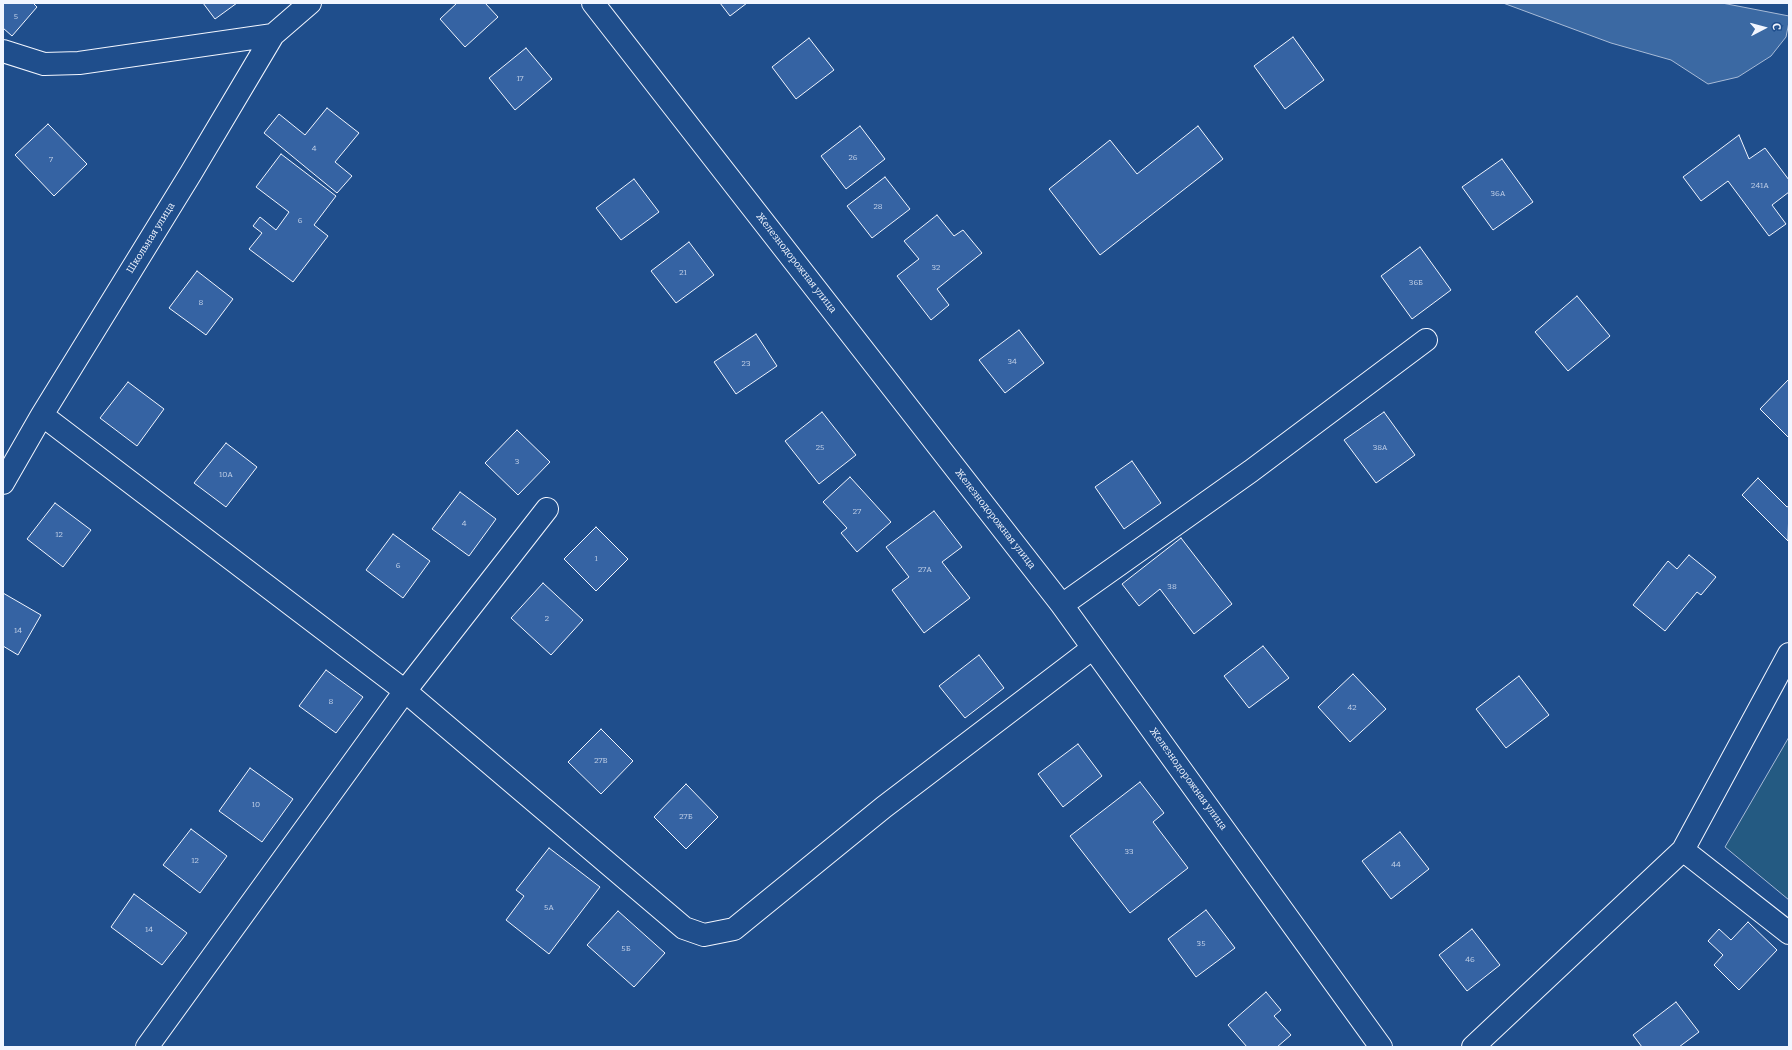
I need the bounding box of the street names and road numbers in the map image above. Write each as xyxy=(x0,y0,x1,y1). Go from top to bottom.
street label: Школьная улица xyxy=(124,200,178,276)
street label: Железнодорожная улица xyxy=(753,211,839,315)
street label: Железнодорожная улица xyxy=(952,467,1038,571)
street label: Железнодорожная улица xyxy=(1147,725,1229,833)

